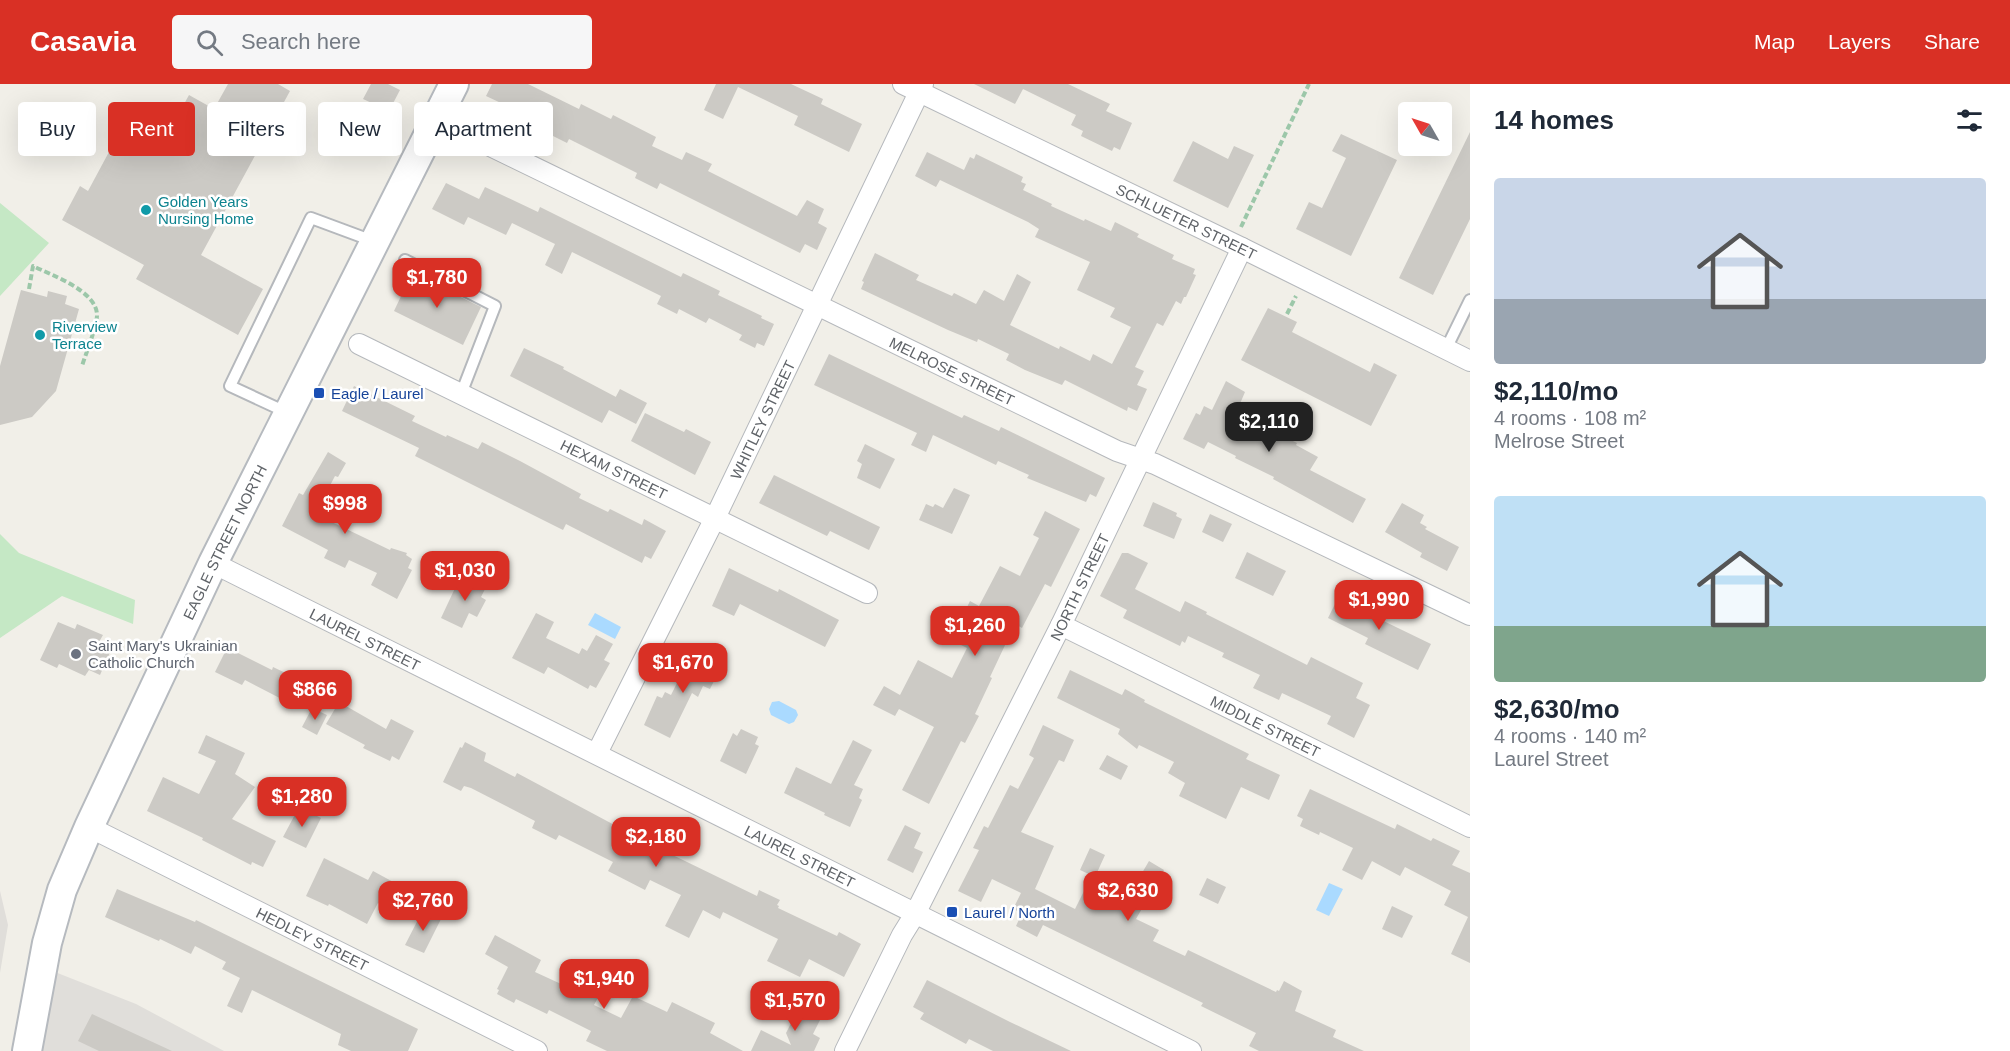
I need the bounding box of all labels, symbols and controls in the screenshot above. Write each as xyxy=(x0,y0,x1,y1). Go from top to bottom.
search box xyxy=(172,15,592,69)
text: Casavia xyxy=(30,26,136,57)
icon: search xyxy=(193,26,226,59)
text: Search here xyxy=(241,29,361,54)
text: Map xyxy=(1754,30,1795,53)
text: Layers xyxy=(1828,30,1891,53)
text: Share xyxy=(1924,30,1980,53)
chip: Buy xyxy=(18,102,96,156)
chip: Rent xyxy=(108,102,195,156)
chip: Filters xyxy=(207,102,306,156)
chip: New xyxy=(318,102,402,156)
chip: Apartment xyxy=(414,102,553,156)
north arrow xyxy=(1398,102,1452,156)
map controls xyxy=(1398,102,1452,156)
icon: filters xyxy=(1953,104,1986,137)
text: 14 homes xyxy=(1494,105,1614,135)
street label: SCHLUETER STREET xyxy=(1113,180,1260,263)
place label: Golden Years Nursing Home xyxy=(158,193,254,227)
marker: Golden Years Nursing Home xyxy=(139,203,153,217)
icon: home xyxy=(1686,217,1794,325)
pin: $1,780 xyxy=(388,258,486,309)
text: $1,780 xyxy=(406,266,468,288)
place label: Riverview Terrace xyxy=(52,318,117,352)
marker: Riverview Terrace xyxy=(33,328,47,342)
street label: MELROSE STREET xyxy=(887,333,1017,408)
street label: WHITLEY STREET xyxy=(726,357,798,482)
text: $2,110/mo xyxy=(1494,376,1618,406)
place label: Eagle / Laurel xyxy=(331,385,424,402)
marker: Eagle / Laurel xyxy=(312,386,326,400)
pin: $2,110 xyxy=(1220,402,1318,453)
text: 4 rooms · 108 m² xyxy=(1494,407,1646,429)
text: $2,110 xyxy=(1239,410,1299,432)
text: Melrose Street xyxy=(1494,430,1624,452)
street label: HEXAM STREET xyxy=(558,436,670,502)
street label: EAGLE STREET NORTH xyxy=(179,462,270,622)
pin: $998 xyxy=(309,484,381,535)
text: $998 xyxy=(323,492,367,514)
street label: NORTH STREET xyxy=(1046,531,1112,643)
icon: home xyxy=(1686,535,1794,643)
pin: $1,030 xyxy=(416,551,514,602)
text: $1,030 xyxy=(434,559,496,581)
pin: $1,990 xyxy=(1330,580,1428,631)
text: $1,990 xyxy=(1348,588,1410,610)
street label: LAUREL STREET xyxy=(307,604,423,674)
pin: $1,260 xyxy=(926,606,1024,657)
text: $1,260 xyxy=(944,614,1006,636)
place label: Saint Mary's Ukrainian Catholic Church xyxy=(88,637,238,671)
pin: $1,670 xyxy=(634,643,732,694)
marker: Saint Mary's Ukrainian Catholic Church xyxy=(69,647,83,661)
text: $1,670 xyxy=(652,651,714,673)
pin: $866 xyxy=(279,670,351,721)
text: $866 xyxy=(293,678,337,700)
street label: MIDDLE STREET xyxy=(1208,692,1323,760)
text: $2,630/mo xyxy=(1494,694,1620,724)
text: 4 rooms · 140 m² xyxy=(1494,725,1646,747)
text: Laurel Street xyxy=(1494,748,1609,770)
pin: $1,280 xyxy=(253,777,351,828)
text: $1,280 xyxy=(271,785,333,807)
pin: $2,180 xyxy=(607,817,705,868)
street label: LAUREL STREET xyxy=(742,821,858,891)
text: $2,180 xyxy=(625,825,687,847)
pin: $2,630 xyxy=(1079,871,1177,922)
text: $2,630 xyxy=(1097,879,1159,901)
pin: $2,760 xyxy=(374,881,472,932)
text: $2,760 xyxy=(392,889,454,911)
street label: HEDLEY STREET xyxy=(254,904,372,974)
place label: Laurel / North xyxy=(964,904,1055,921)
marker: Laurel / North xyxy=(945,905,959,919)
pin: $1,940 xyxy=(555,959,653,1010)
text: $1,940 xyxy=(573,967,635,989)
pin: $1,570 xyxy=(746,981,844,1032)
text: $1,570 xyxy=(764,989,826,1011)

